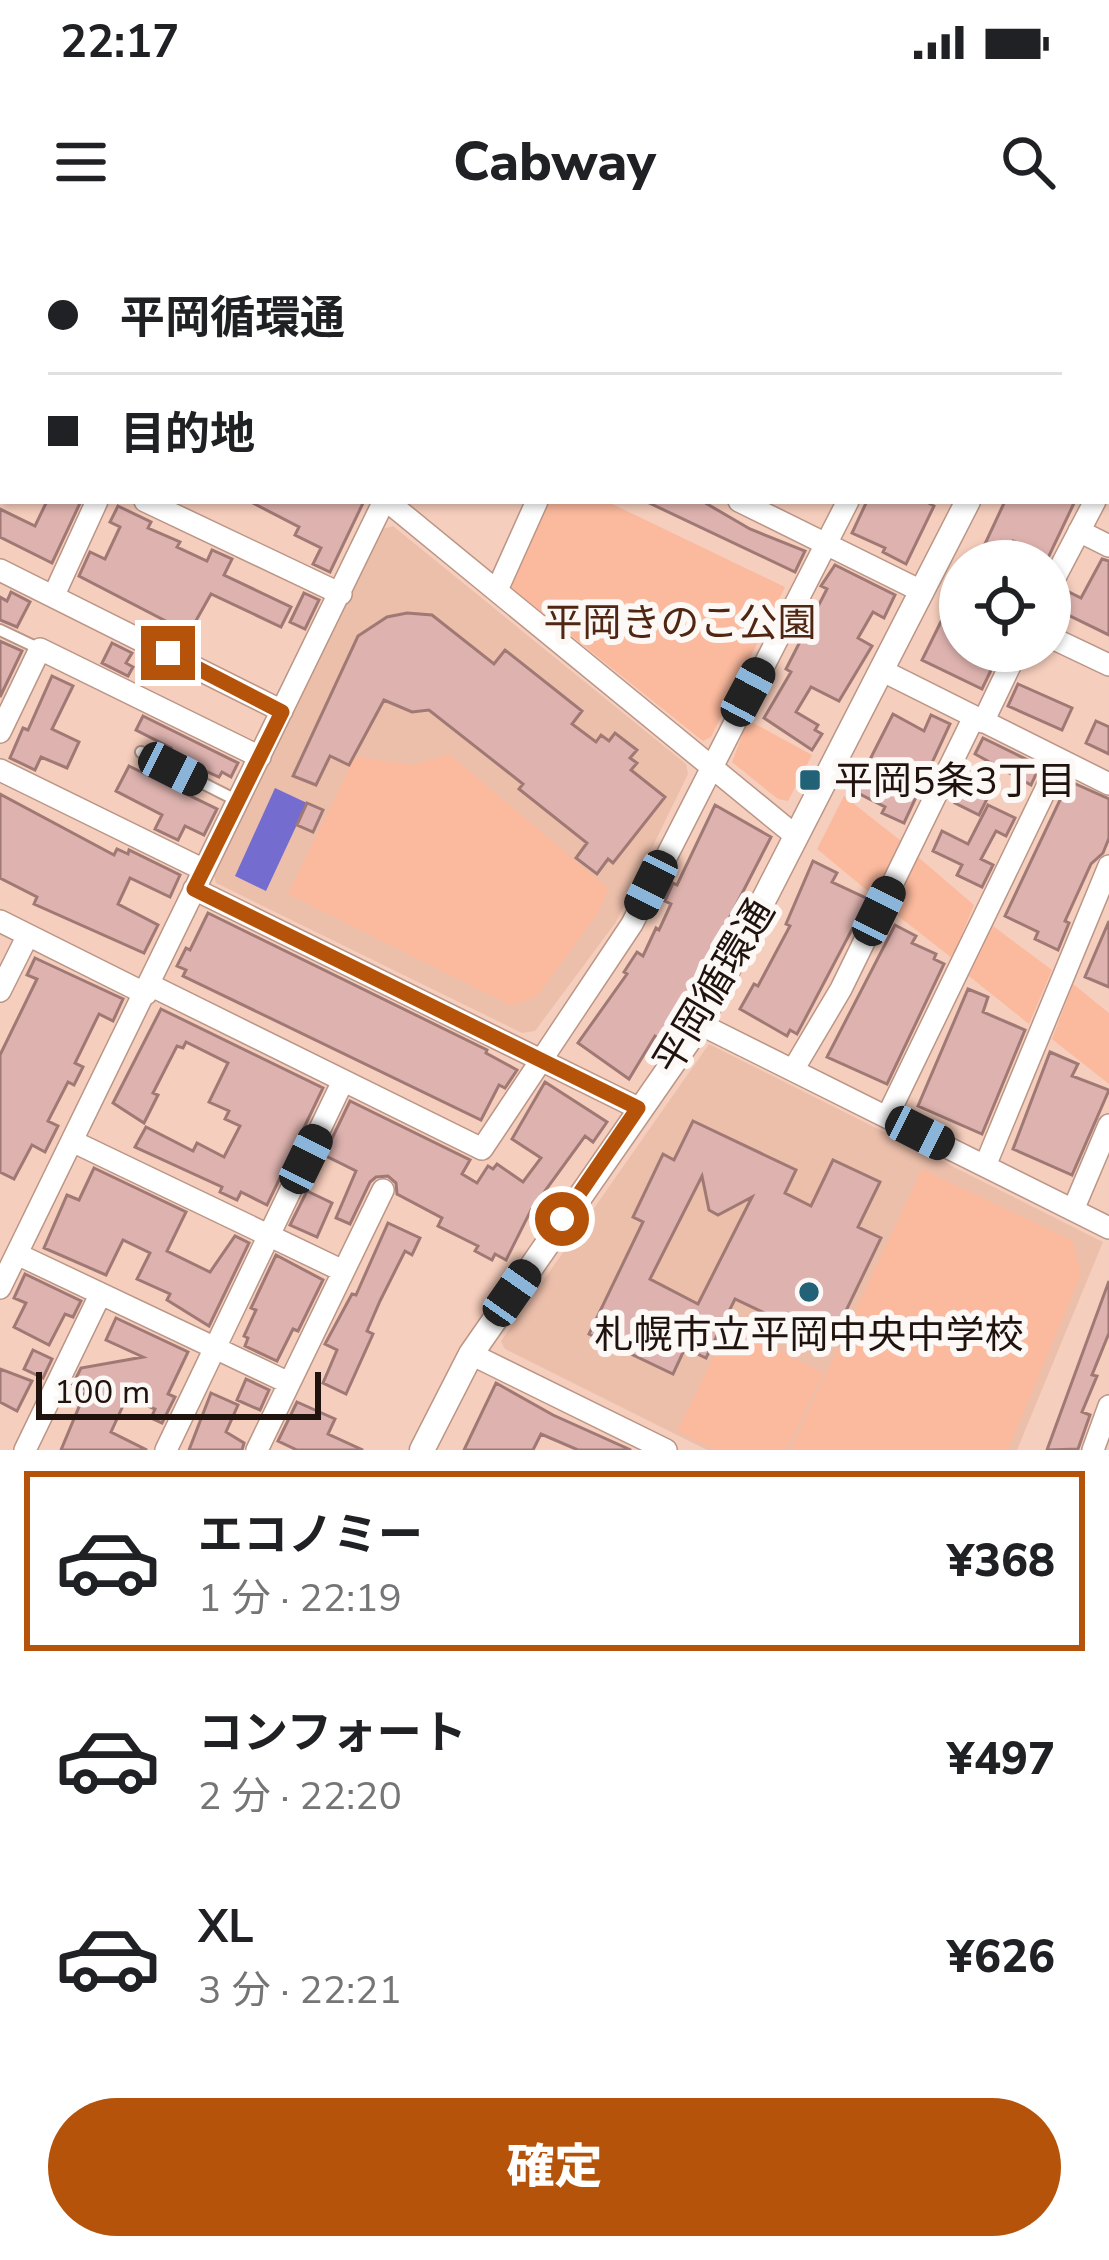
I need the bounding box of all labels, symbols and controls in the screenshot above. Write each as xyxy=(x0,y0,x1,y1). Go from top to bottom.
text: 22:17 xyxy=(60,12,179,73)
text: Cabway xyxy=(453,125,656,199)
icon: menu xyxy=(48,129,114,195)
icon: search xyxy=(995,129,1061,195)
text: 平岡循環通 xyxy=(120,288,345,349)
text: 目的地 xyxy=(120,404,255,465)
map controls xyxy=(939,540,1071,672)
button: locate xyxy=(939,540,1071,672)
park label: 平岡きのこ公園 xyxy=(543,597,817,650)
route end xyxy=(141,626,195,680)
car xyxy=(715,652,781,732)
car xyxy=(133,737,213,801)
place label: 平岡5条3丁目 xyxy=(834,755,1076,808)
marker: 平岡5条3丁目 xyxy=(797,767,823,793)
car xyxy=(619,845,683,925)
car xyxy=(847,871,911,951)
street label: 平岡循環通 xyxy=(641,890,787,1084)
car xyxy=(880,1101,960,1165)
car xyxy=(274,1119,338,1199)
route start xyxy=(535,1192,589,1246)
car xyxy=(477,1253,547,1333)
marker: 札幌市立平岡中央中学校 xyxy=(796,1279,822,1305)
place label: 札幌市立平岡中央中学校 xyxy=(594,1309,1024,1362)
scale bar xyxy=(36,1366,321,1419)
text: 100 m xyxy=(54,1370,150,1415)
text: エコノミー xyxy=(198,1505,423,1566)
icon: car xyxy=(54,1507,162,1615)
text: ¥368 xyxy=(947,1531,1055,1592)
text: 1 分 · 22:19 xyxy=(198,1572,402,1625)
text: コンフォート xyxy=(198,1703,467,1764)
icon: car xyxy=(54,1705,162,1813)
text: ¥497 xyxy=(947,1729,1055,1790)
text: 2 分 · 22:20 xyxy=(198,1770,402,1823)
text: XL xyxy=(198,1897,254,1958)
icon: car xyxy=(54,1903,162,2011)
text: ¥626 xyxy=(947,1927,1055,1988)
text: 3 分 · 22:21 xyxy=(198,1964,402,2017)
button: 確定 xyxy=(48,2098,1061,2236)

